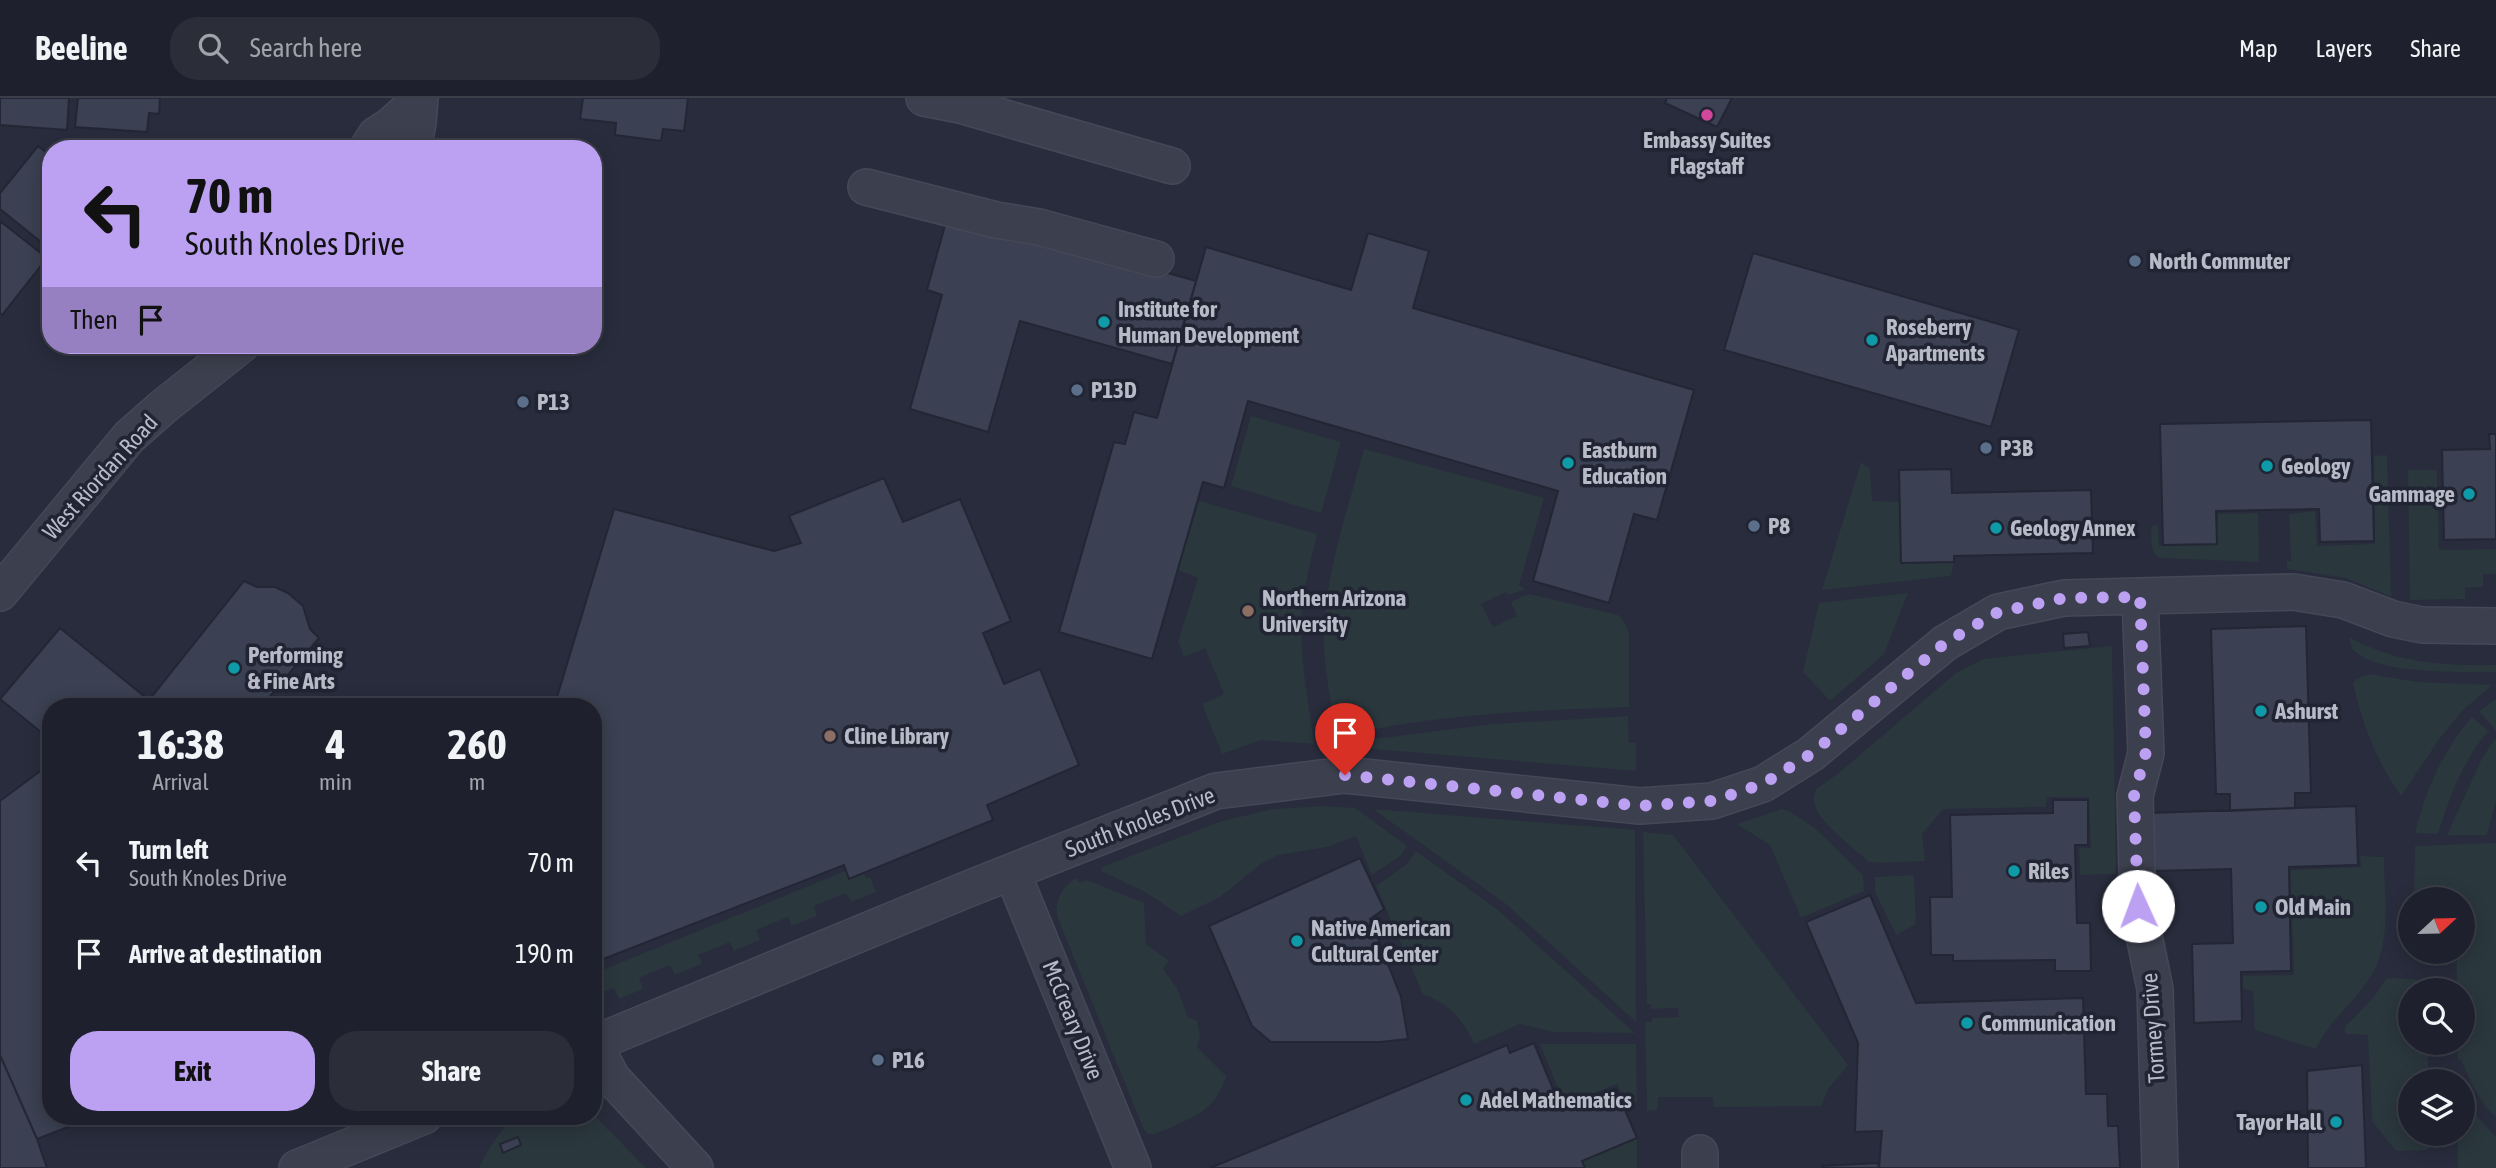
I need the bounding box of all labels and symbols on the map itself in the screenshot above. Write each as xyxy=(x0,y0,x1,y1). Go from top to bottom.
marker: Embassy Suites Flagstaff xyxy=(1699,107,1715,123)
place label: Embassy Suites Flagstaff xyxy=(1643,127,1771,179)
place label: North Commuter xyxy=(2149,248,2291,274)
marker: North Commuter xyxy=(2127,253,2143,269)
place label: Institute for Human Development xyxy=(1118,296,1300,348)
marker: Institute for Human Development xyxy=(1096,314,1112,330)
place label: Roseberry Apartments xyxy=(1885,314,1985,366)
marker: Roseberry Apartments xyxy=(1864,332,1880,348)
place label: P13D xyxy=(1091,377,1137,403)
marker: P13D xyxy=(1069,382,1085,398)
place label: P13 xyxy=(537,389,570,415)
marker: P13 xyxy=(515,394,531,410)
street label: West Riordan Road xyxy=(37,409,163,545)
place label: P3B xyxy=(2000,435,2033,461)
place label: Eastburn Education xyxy=(1582,437,1667,489)
marker: P3B xyxy=(1978,440,1994,456)
place label: Geology xyxy=(2281,453,2351,479)
marker: Eastburn Education xyxy=(1560,455,1576,471)
marker: Geology xyxy=(2259,458,2275,474)
place label: Gammage xyxy=(2368,481,2455,507)
marker: Gammage xyxy=(2461,486,2477,502)
place label: P8 xyxy=(1768,513,1790,539)
place label: Geology Annex xyxy=(2010,515,2136,541)
marker: P8 xyxy=(1746,518,1762,534)
marker: Geology Annex xyxy=(1988,520,2004,536)
place label: Northern Arizona University xyxy=(1262,585,1407,637)
marker: Northern Arizona University xyxy=(1240,603,1256,619)
place label: Performing & Fine Arts xyxy=(248,642,343,694)
marker: Performing & Fine Arts xyxy=(226,660,242,676)
place label: Ashurst xyxy=(2274,698,2339,724)
pin xyxy=(1315,703,1375,775)
marker: Ashurst xyxy=(2253,703,2269,719)
place label: Cline Library xyxy=(844,723,949,749)
marker: Cline Library xyxy=(822,728,838,744)
street label: South Knoles Drive xyxy=(1062,782,1218,862)
place label: Riles xyxy=(2028,858,2069,884)
marker: Riles xyxy=(2006,863,2022,879)
position arrow xyxy=(2101,869,2175,943)
north arrow xyxy=(2398,887,2474,964)
place label: Old Main xyxy=(2275,894,2351,920)
marker: Old Main xyxy=(2253,899,2269,915)
place label: Native American Cultural Center xyxy=(1311,915,1451,967)
marker: Native American Cultural Center xyxy=(1289,933,1305,949)
street label: McCreary Drive xyxy=(1037,957,1109,1083)
street label: Tormey Drive xyxy=(2136,972,2170,1084)
place label: Communication xyxy=(1981,1010,2116,1036)
marker: Communication xyxy=(1959,1015,1975,1031)
place label: P16 xyxy=(892,1047,925,1073)
marker: P16 xyxy=(870,1052,886,1068)
place label: Adel Mathematics xyxy=(1479,1087,1632,1113)
marker: Adel Mathematics xyxy=(1458,1092,1474,1108)
place label: Tayor Hall xyxy=(2237,1109,2323,1135)
marker: Tayor Hall xyxy=(2328,1114,2344,1130)

